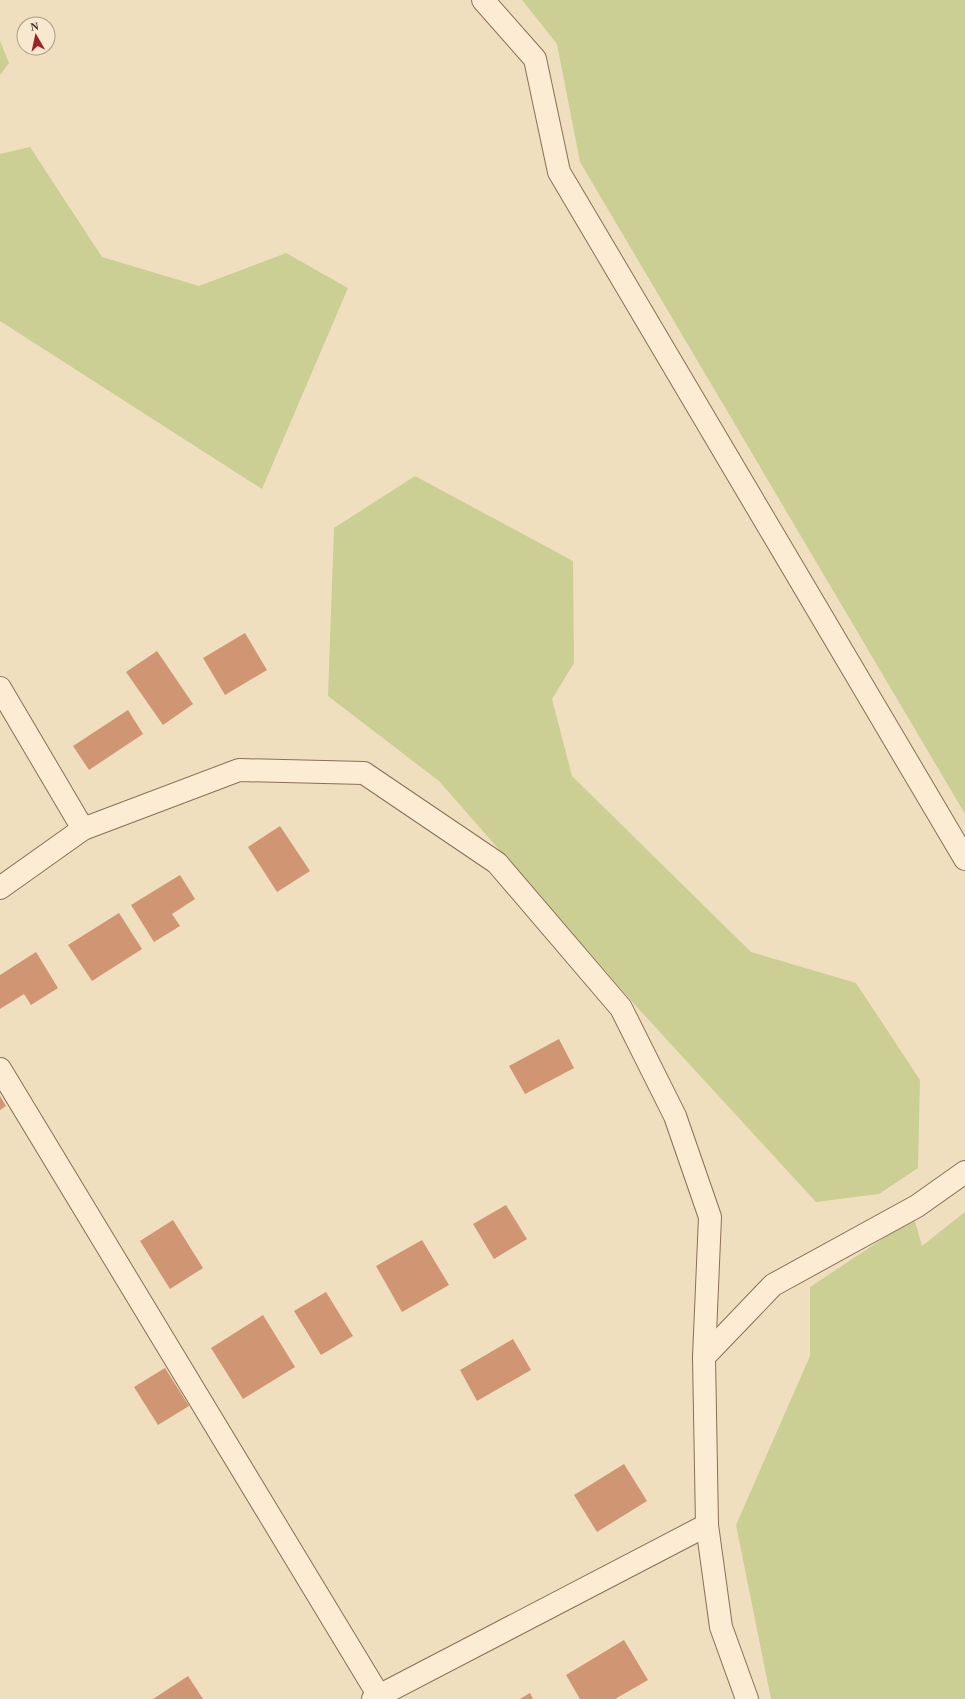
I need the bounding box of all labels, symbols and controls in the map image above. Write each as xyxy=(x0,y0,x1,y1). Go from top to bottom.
north arrow xyxy=(16,16,56,56)
text: N xyxy=(30,20,39,33)

